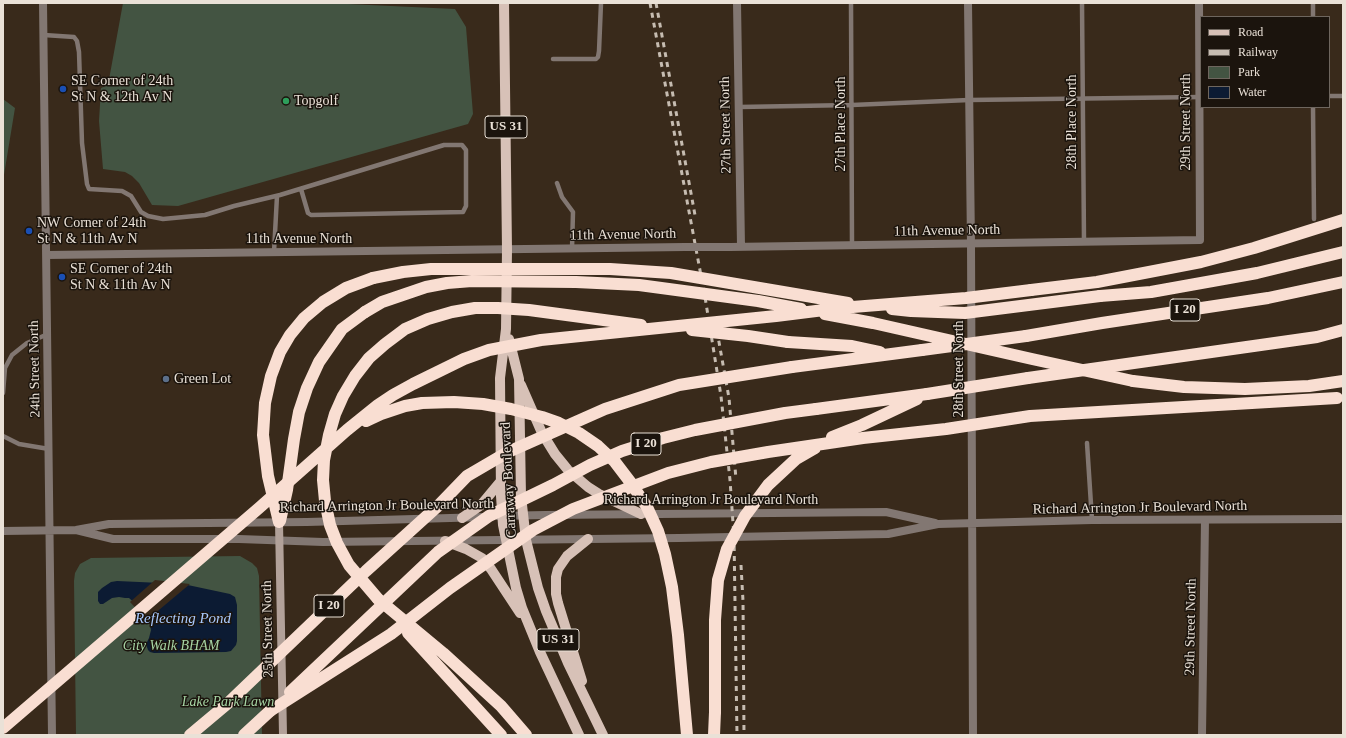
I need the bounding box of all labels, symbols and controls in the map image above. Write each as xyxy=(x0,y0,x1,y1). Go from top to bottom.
legend xyxy=(1200,16,1330,108)
text: Road xyxy=(1238,25,1263,39)
text: Railway xyxy=(1238,45,1278,59)
text: Park xyxy=(1238,65,1260,79)
place label: SE Corner of 24th St N & 12th Av N xyxy=(71,73,173,106)
street label: 29th Street North xyxy=(1178,73,1194,171)
street label: 28th Place North xyxy=(1064,75,1080,169)
street label: 27th Street North xyxy=(717,76,735,174)
street label: 27th Place North xyxy=(833,77,849,171)
marker: SE Corner of 24th St N & 12th Av N xyxy=(58,84,68,94)
text: Water xyxy=(1238,85,1266,99)
place label: Topgolf xyxy=(294,93,338,109)
marker: Topgolf xyxy=(281,96,291,106)
road number: US 31 xyxy=(485,116,527,138)
place label: NW Corner of 24th St N & 11th Av N xyxy=(37,215,146,248)
street label: 11th Avenue North xyxy=(894,222,1000,240)
marker: NW Corner of 24th St N & 11th Av N xyxy=(24,226,34,236)
street label: 11th Avenue North xyxy=(570,226,676,244)
street label: 11th Avenue North xyxy=(246,231,352,247)
place label: SE Corner of 24th St N & 11th Av N xyxy=(70,261,172,294)
marker: SE Corner of 24th St N & 11th Av N xyxy=(57,272,67,282)
road number: I 20 xyxy=(1170,299,1200,321)
street label: 24th Street North xyxy=(26,320,44,418)
street label: 28th Street North xyxy=(951,320,967,418)
place label: Green Lot xyxy=(174,371,231,387)
marker: Green Lot xyxy=(161,374,171,384)
street label: Carraway Boulevard xyxy=(498,422,520,538)
road number: I 20 xyxy=(631,433,661,455)
street label: Richard Arrington Jr Boulevard North xyxy=(604,492,818,508)
street label: Richard Arrington Jr Boulevard North xyxy=(280,496,494,516)
street label: Richard Arrington Jr Boulevard North xyxy=(1033,498,1247,518)
street label: 29th Street North xyxy=(1182,578,1200,676)
street label: 25th Street North xyxy=(259,580,277,678)
road number: I 20 xyxy=(314,595,344,617)
water label: Reflecting Pond xyxy=(135,610,231,628)
road number: US 31 xyxy=(537,629,579,651)
park label: City Walk BHAM xyxy=(123,638,219,654)
park label: Lake Park Lawn xyxy=(182,694,274,710)

